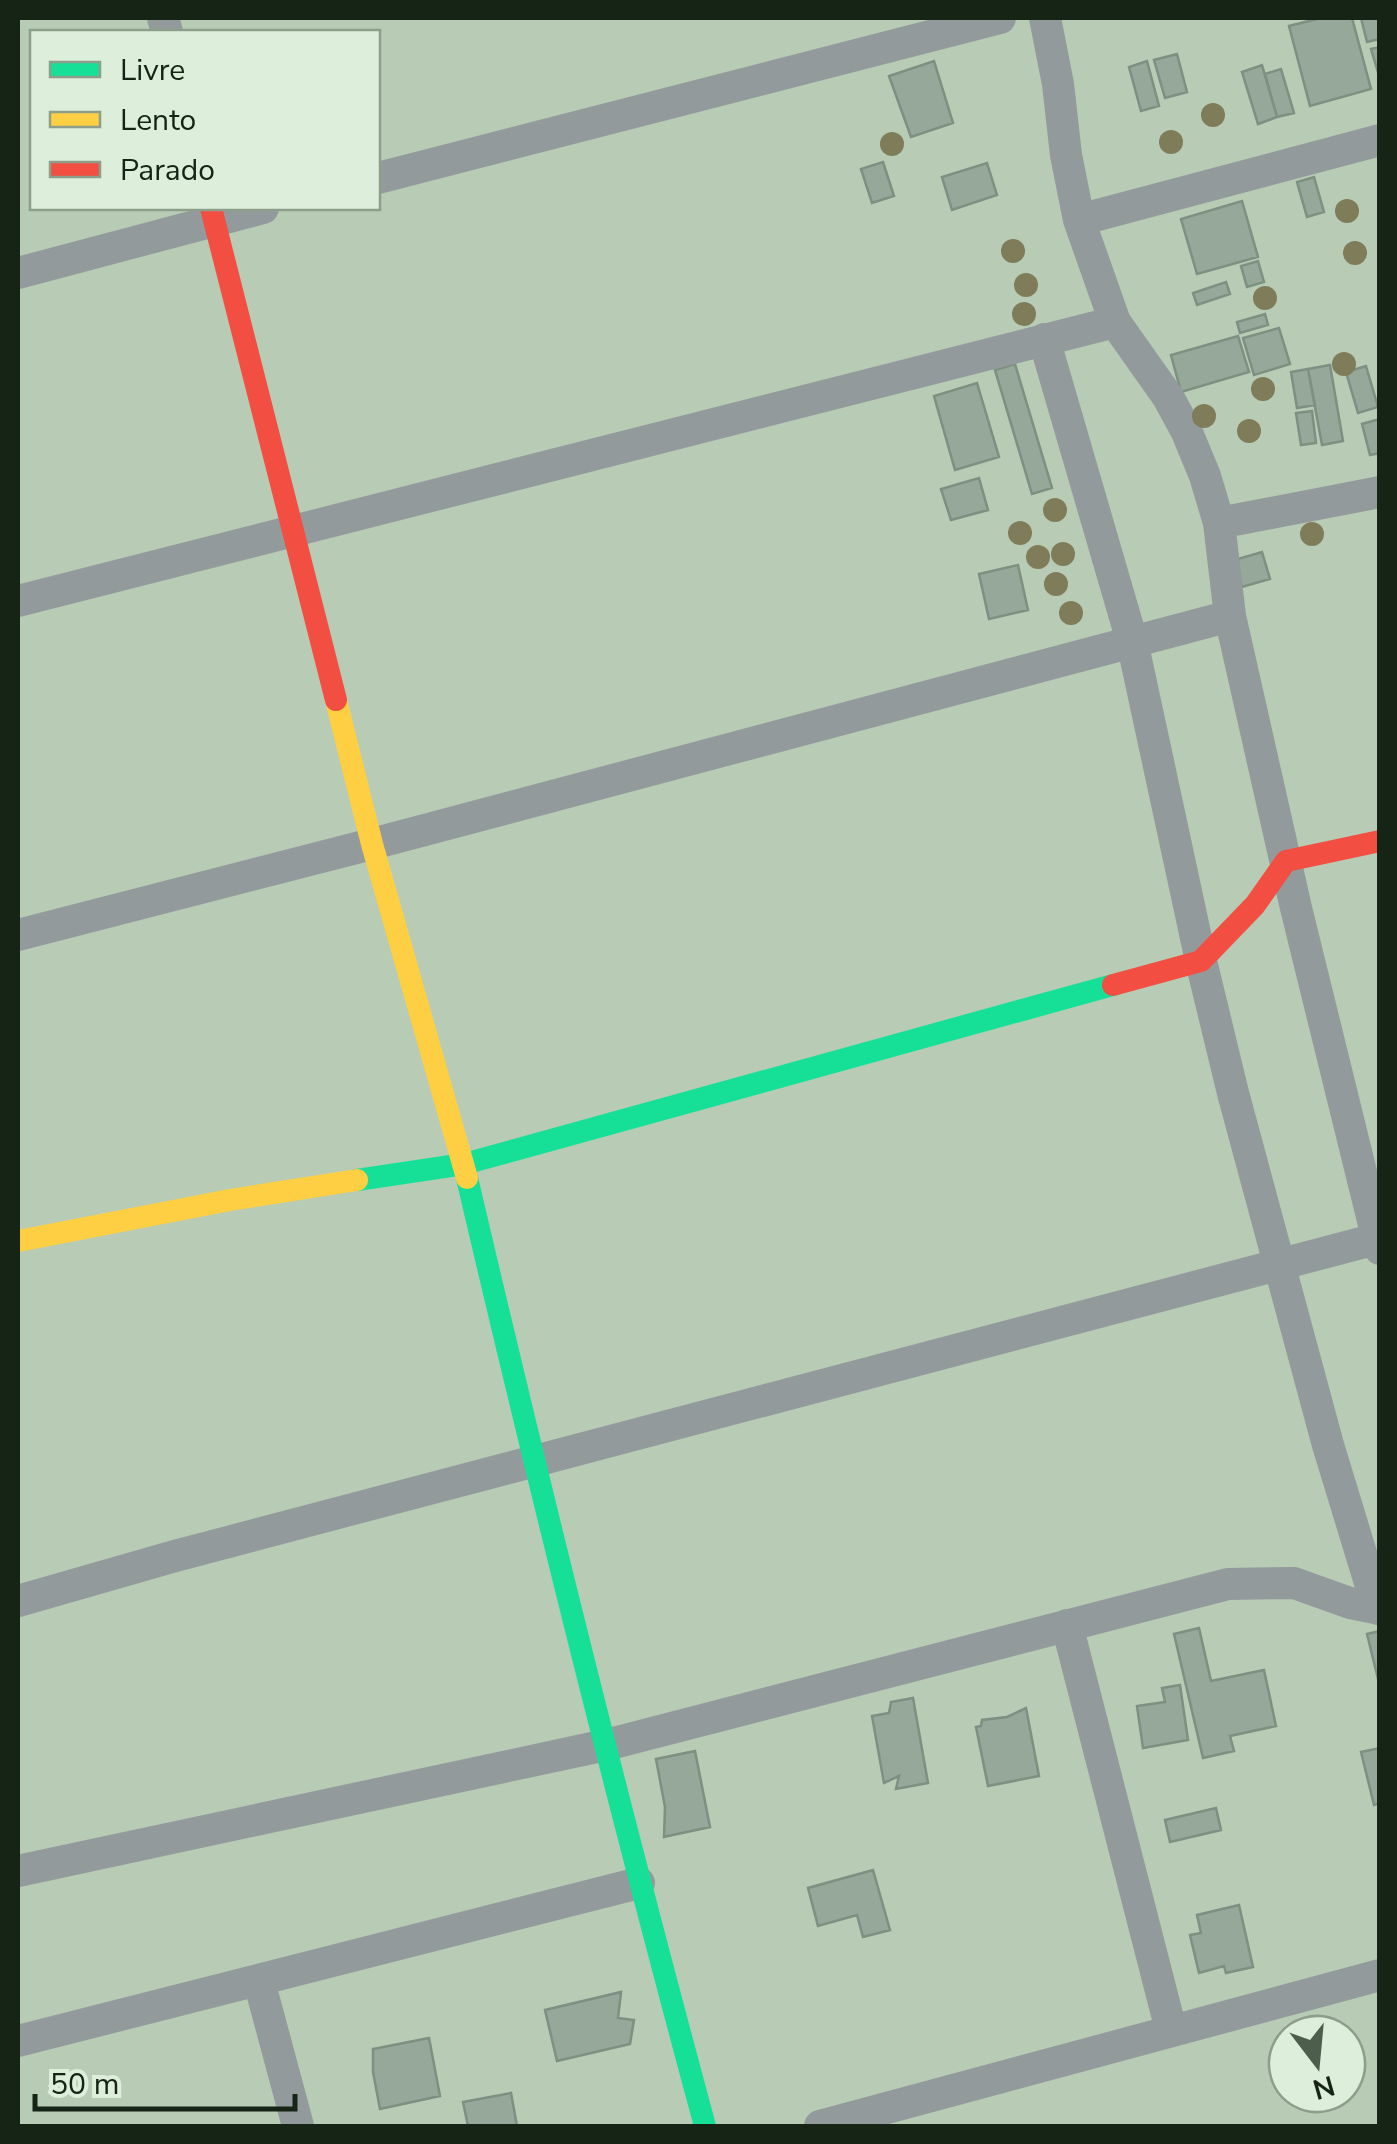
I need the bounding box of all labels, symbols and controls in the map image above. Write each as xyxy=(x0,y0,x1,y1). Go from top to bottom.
legend xyxy=(30,30,380,210)
text: Livre xyxy=(120,50,185,91)
text: Lento xyxy=(120,100,196,141)
text: Parado xyxy=(120,150,215,191)
north arrow xyxy=(1267,2014,1367,2114)
scale bar xyxy=(35,2049,295,2111)
text: 50 m xyxy=(50,2064,119,2105)
text: N xyxy=(1308,2066,1339,2108)

